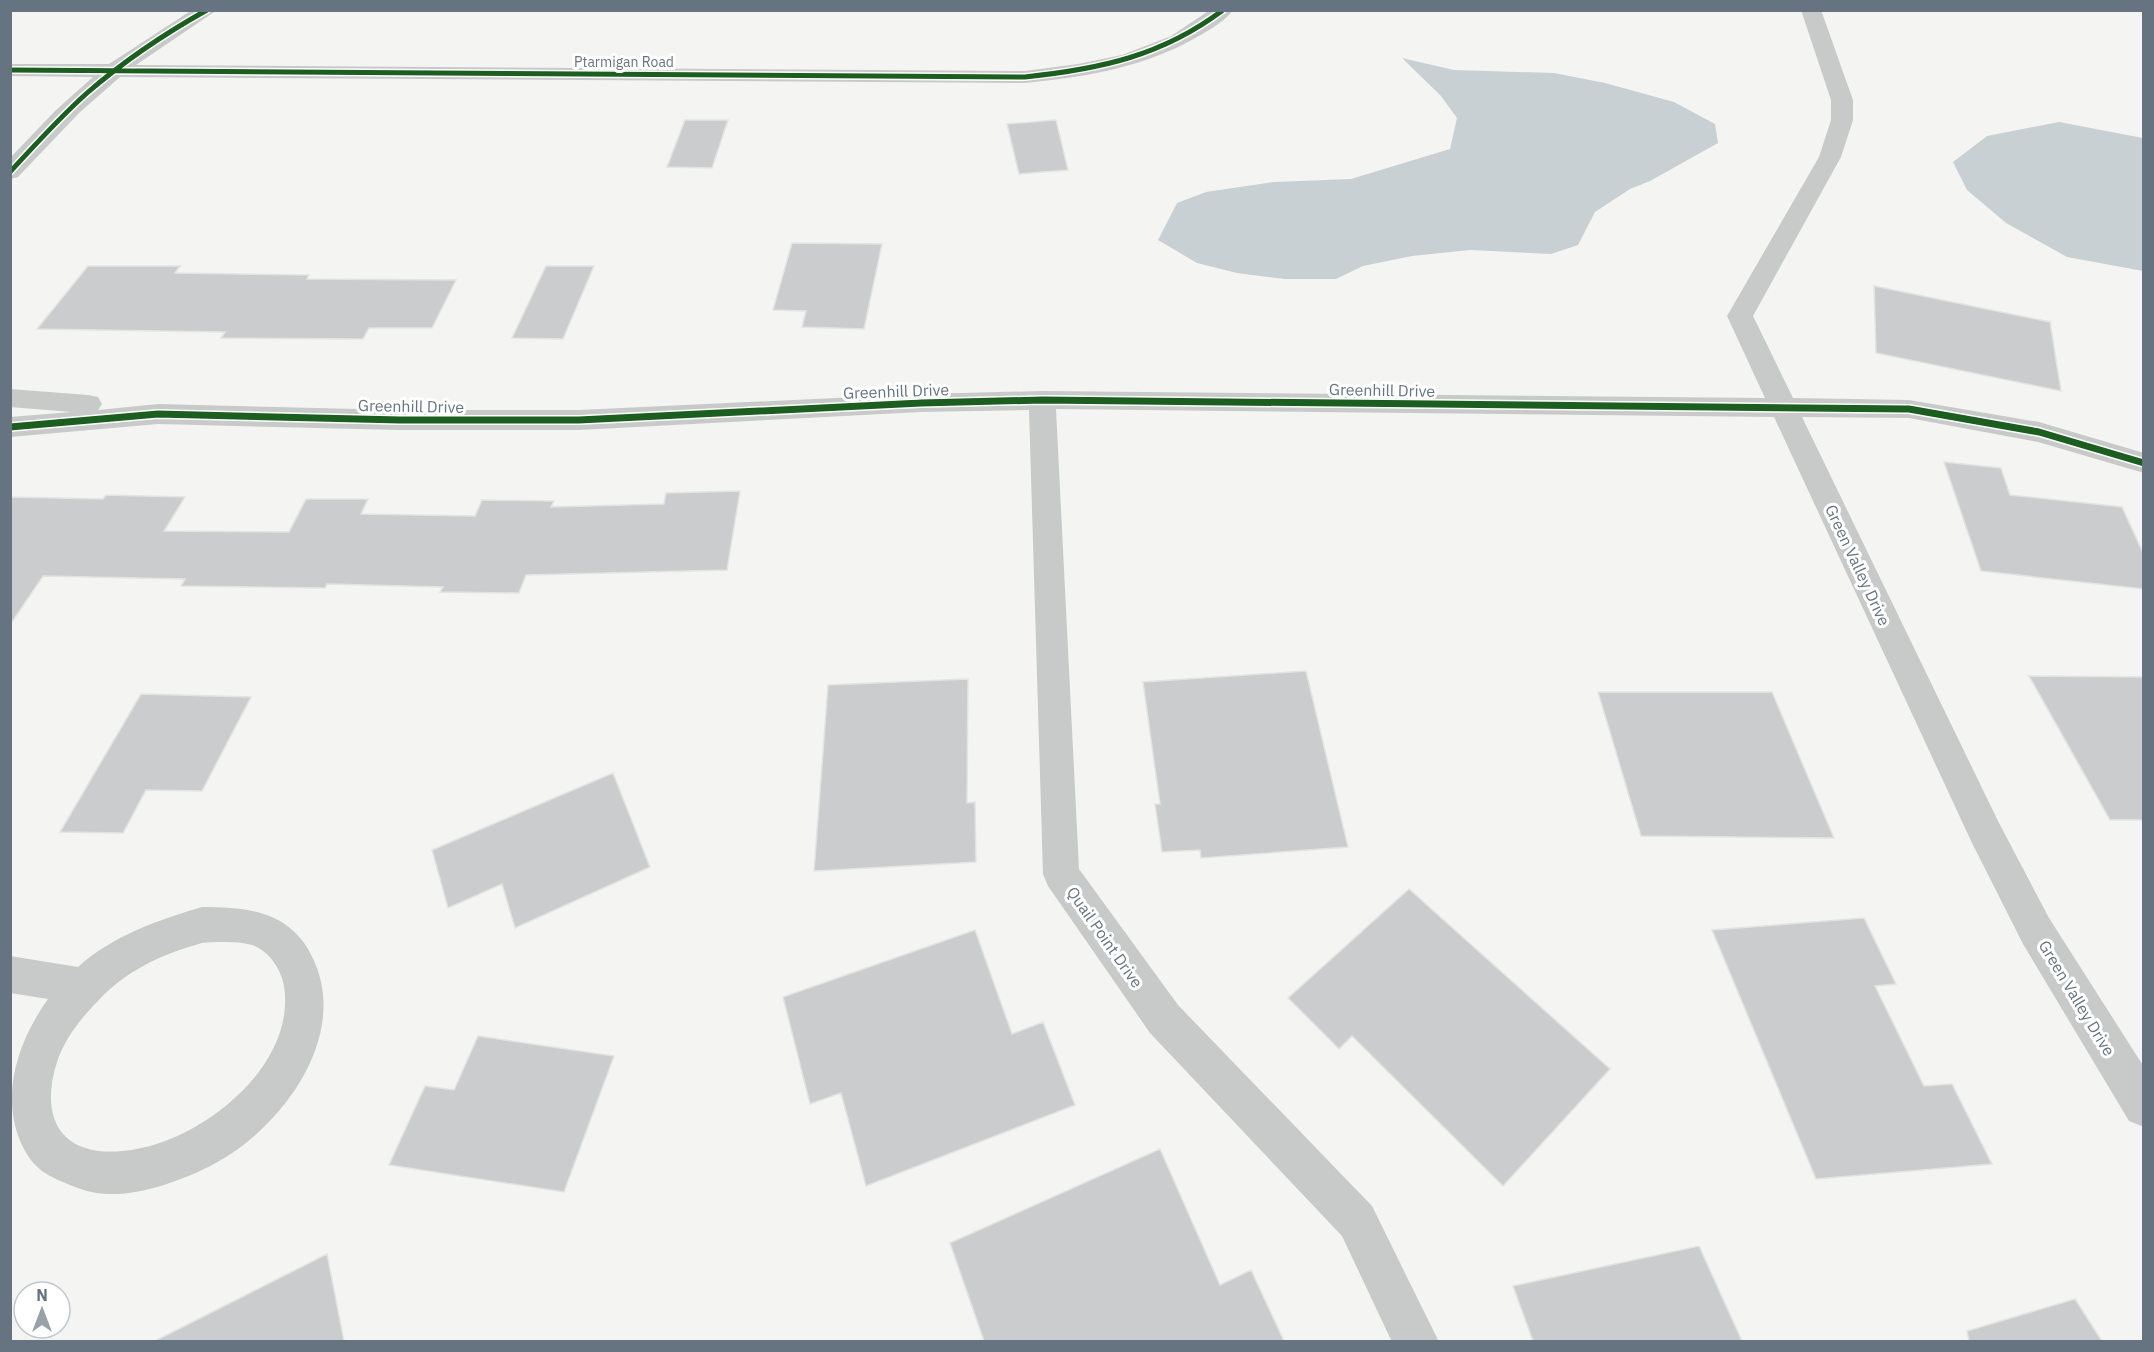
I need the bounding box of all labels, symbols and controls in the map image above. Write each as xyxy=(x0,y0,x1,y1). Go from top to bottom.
street label: Ptarmigan Road xyxy=(574,53,674,71)
street label: Greenhill Drive xyxy=(843,379,950,403)
street label: Greenhill Drive xyxy=(1329,379,1435,401)
street label: Greenhill Drive xyxy=(358,395,464,417)
street label: Green Valley Drive xyxy=(1821,501,1895,629)
street label: Quail Point Drive xyxy=(1063,883,1147,992)
street label: Green Valley Drive xyxy=(2035,937,2120,1060)
north arrow xyxy=(12,1280,72,1340)
text: N xyxy=(36,1285,48,1305)

